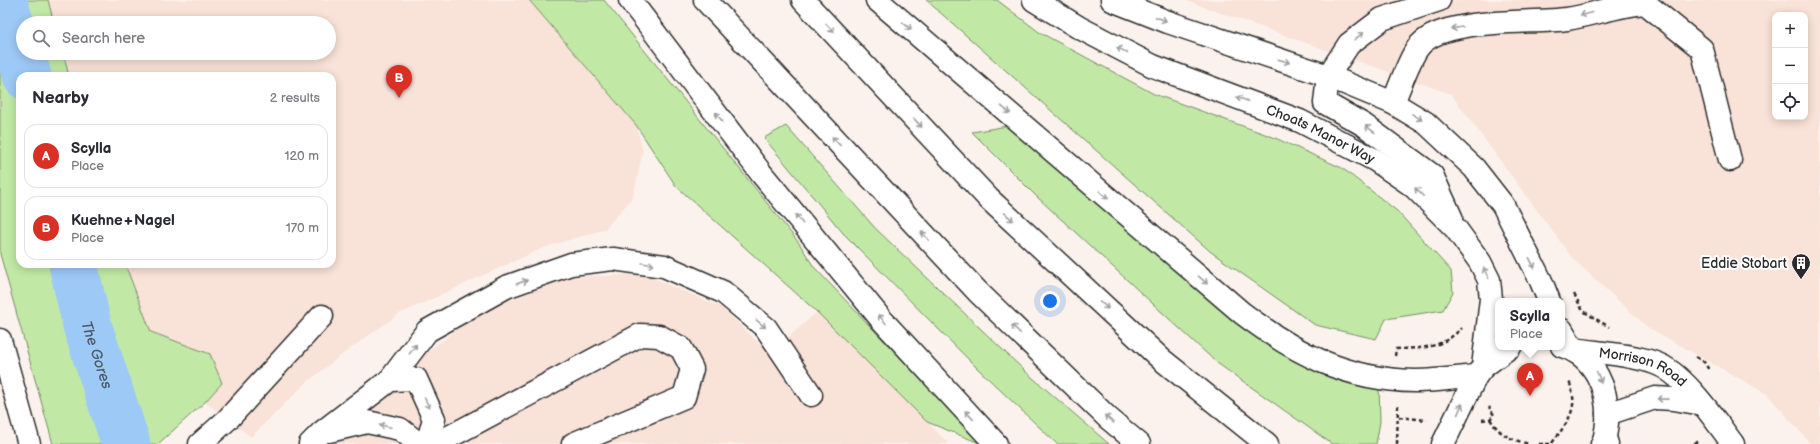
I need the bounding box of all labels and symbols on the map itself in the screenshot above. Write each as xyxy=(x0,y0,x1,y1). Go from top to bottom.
one-way arrow xyxy=(1580,11,1593,18)
one-way arrow xyxy=(1155,16,1167,24)
one-way arrow xyxy=(901,21,912,30)
one-way arrow xyxy=(825,23,834,34)
one-way arrow xyxy=(1451,25,1464,33)
one-way arrow xyxy=(1353,32,1364,40)
one-way arrow xyxy=(1117,46,1129,53)
one-way arrow xyxy=(1278,58,1290,66)
pin: B xyxy=(386,65,412,98)
one-way arrow xyxy=(1237,95,1249,103)
street label: Choats Manor Way xyxy=(1264,101,1378,168)
one-way arrow xyxy=(1000,106,1011,115)
one-way arrow xyxy=(715,111,723,122)
one-way arrow xyxy=(1411,113,1422,122)
one-way arrow xyxy=(914,118,923,128)
one-way arrow xyxy=(1364,125,1375,133)
one-way arrow xyxy=(832,136,841,146)
one-way arrow xyxy=(1414,187,1423,197)
one-way arrow xyxy=(1099,191,1109,200)
one-way arrow xyxy=(1003,212,1013,221)
one-way arrow xyxy=(795,214,804,224)
one-way arrow xyxy=(920,231,930,241)
building icon: Eddie Stobart xyxy=(1790,252,1812,280)
place label: Eddie Stobart xyxy=(1701,255,1788,272)
one-way arrow xyxy=(1529,256,1536,268)
one-way arrow xyxy=(641,260,654,268)
one-way arrow xyxy=(1482,268,1489,280)
one-way arrow xyxy=(1197,275,1208,284)
one-way arrow xyxy=(516,277,528,285)
your location xyxy=(1040,291,1060,311)
one-way arrow xyxy=(1099,301,1109,310)
one-way arrow xyxy=(877,314,886,325)
water label: The Gores xyxy=(76,319,116,392)
one-way arrow xyxy=(756,319,767,328)
one-way arrow xyxy=(1011,324,1021,334)
one-way arrow xyxy=(409,344,417,355)
street label: Morrison Road xyxy=(1598,344,1690,390)
pin: A xyxy=(1517,363,1543,396)
one-way arrow xyxy=(1595,371,1603,383)
one-way arrow xyxy=(1657,395,1670,402)
one-way arrow xyxy=(424,397,431,409)
one-way arrow xyxy=(1457,403,1464,415)
one-way arrow xyxy=(965,410,974,420)
one-way arrow xyxy=(1105,415,1115,424)
one-way arrow xyxy=(379,421,392,429)

